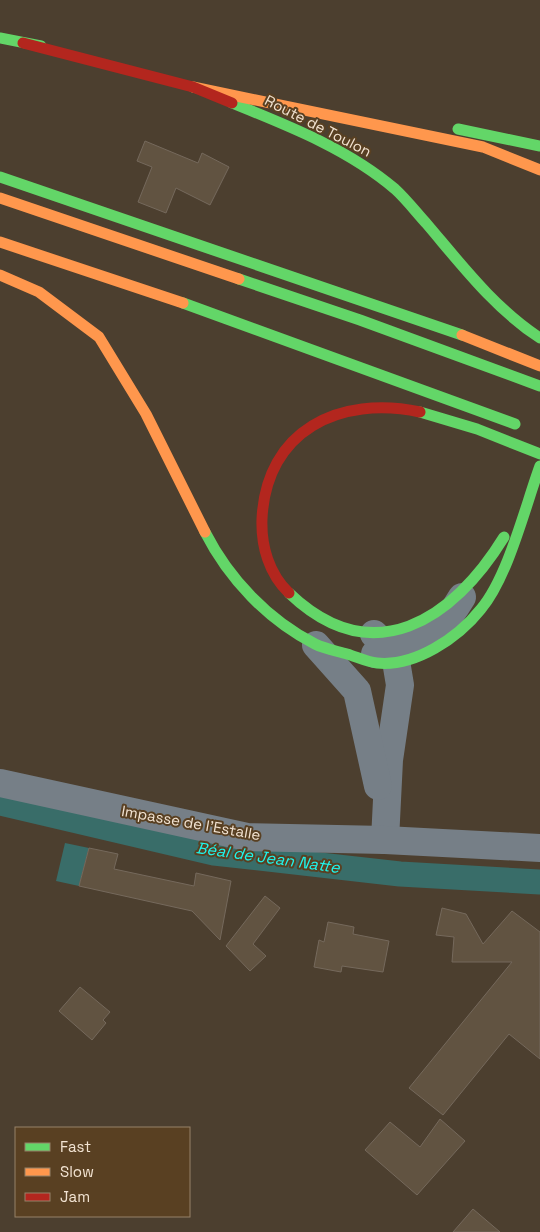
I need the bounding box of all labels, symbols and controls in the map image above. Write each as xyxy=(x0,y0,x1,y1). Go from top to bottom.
street label: Route de Toulon xyxy=(262,90,375,161)
street label: Impasse de l'Estalle xyxy=(120,801,262,844)
water label: Béal de Jean Natte xyxy=(195,837,342,878)
legend xyxy=(15,1127,190,1217)
text: Fast xyxy=(60,1137,91,1156)
text: Slow xyxy=(60,1162,94,1181)
text: Jam xyxy=(60,1187,90,1206)

